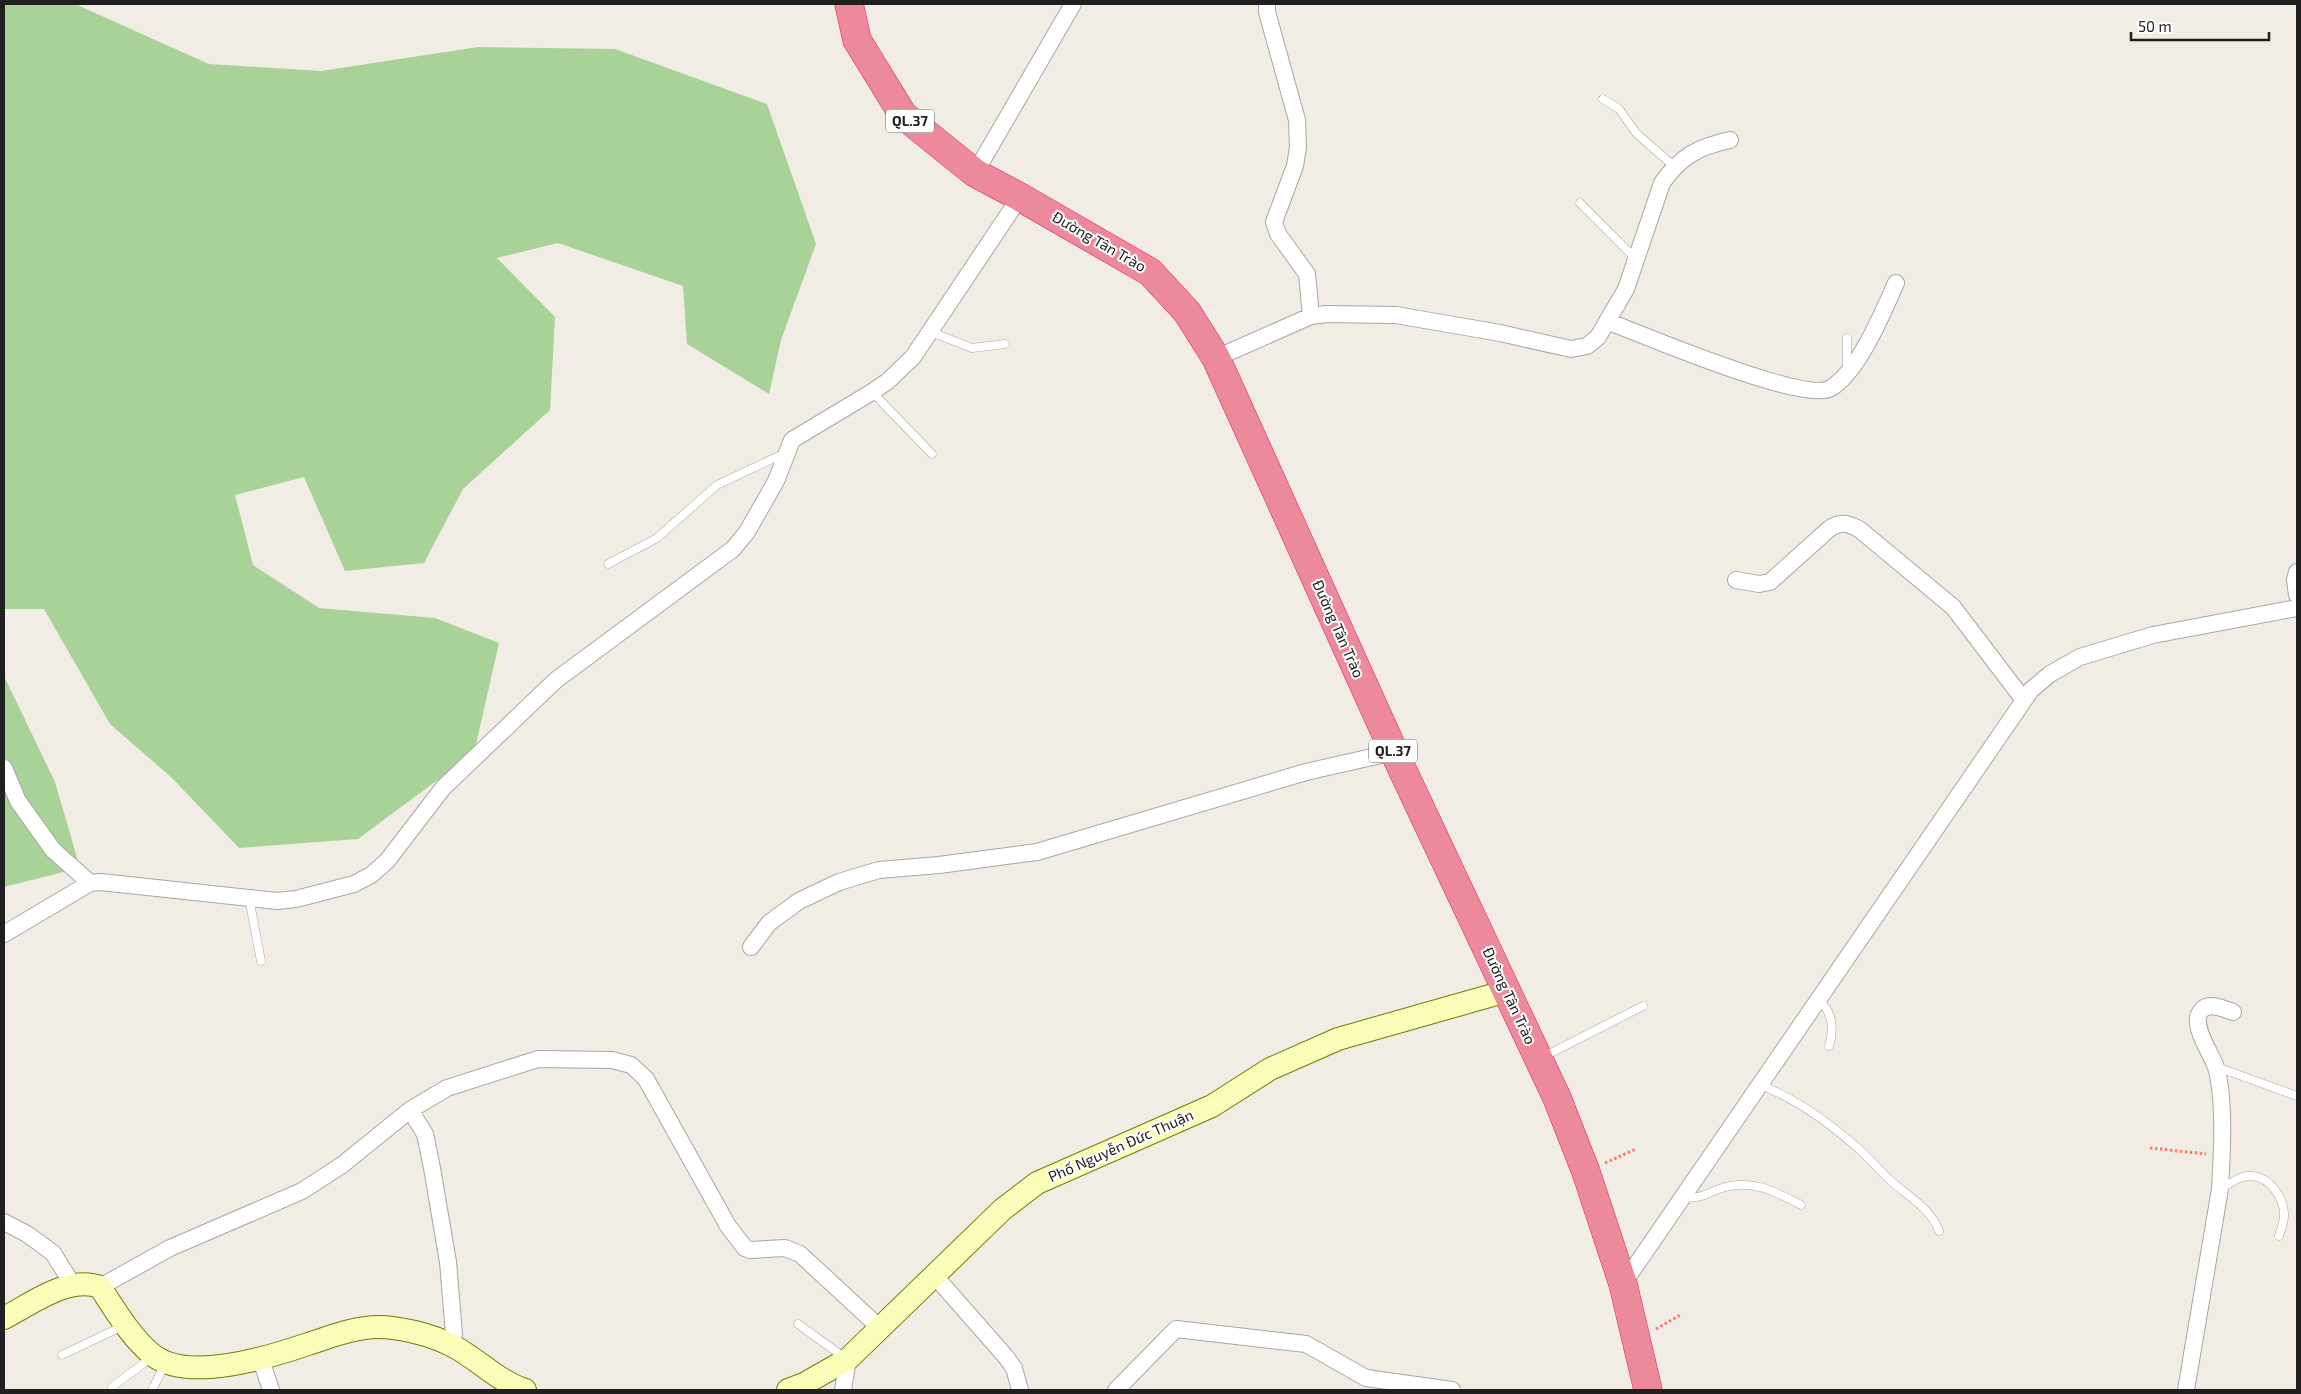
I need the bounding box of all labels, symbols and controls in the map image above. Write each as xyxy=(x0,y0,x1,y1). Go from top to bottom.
scale bar xyxy=(2131,10,2268,42)
text: 50 m xyxy=(2138,17,2172,35)
road number: QL.37 xyxy=(886,110,934,132)
street label: Đường Tân Trào xyxy=(1049,207,1150,275)
street label: Đường Tân Trào xyxy=(1309,577,1369,680)
road number: QL.37 xyxy=(1369,739,1417,762)
street label: Đường Tân Trào xyxy=(1480,944,1540,1047)
street label: Phố Nguyễn Đức Thuận xyxy=(1045,1105,1196,1185)

